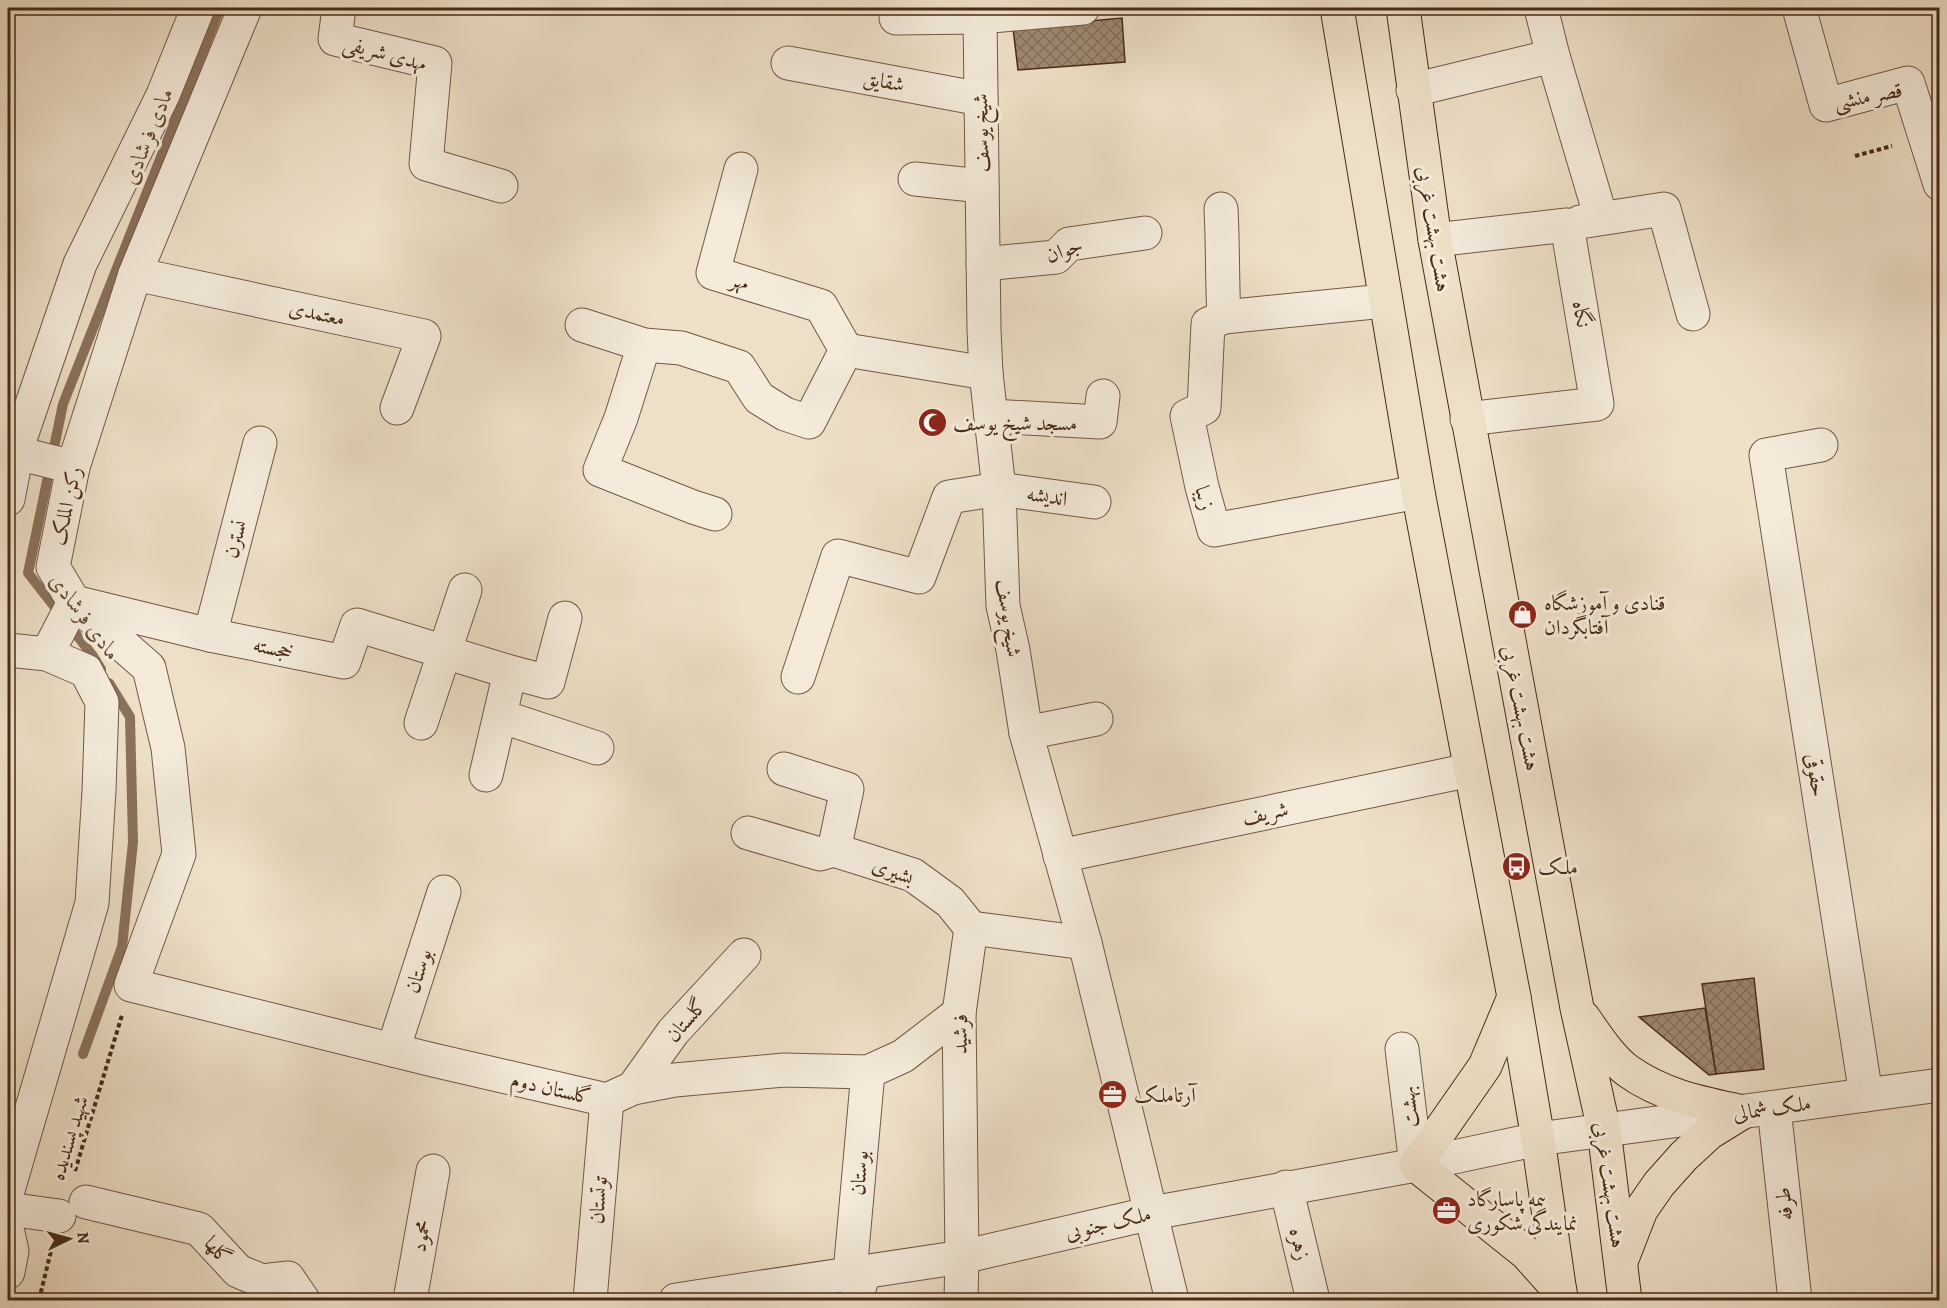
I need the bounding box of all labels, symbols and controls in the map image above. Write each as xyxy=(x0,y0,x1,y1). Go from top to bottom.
street label: مهدی شریفی xyxy=(340,28,430,79)
street label: شقایق xyxy=(861,63,907,99)
street label: قصر منشی xyxy=(1831,76,1905,117)
water label: مادی فرشادی xyxy=(115,83,181,189)
street label: شیخ یوسف xyxy=(966,93,1001,173)
street label: هشت بهشت غربی xyxy=(1409,164,1458,294)
street label: جوان xyxy=(1042,231,1086,269)
street label: مهر xyxy=(725,264,753,297)
street label: معتمدی xyxy=(286,293,348,333)
street label: نگاه xyxy=(1566,298,1598,330)
mosque icon: مسجد شیخ یوسف xyxy=(916,407,948,439)
place label: مسجد شیخ یوسف xyxy=(953,409,1077,442)
street label: رکن الملک xyxy=(44,464,88,548)
street label: اندیشه xyxy=(1025,479,1069,513)
street label: زیبا xyxy=(1188,482,1222,514)
street label: نسترن xyxy=(216,517,254,561)
water label: مادی فرشادی xyxy=(42,567,128,667)
street label: شیخ یوسف xyxy=(985,577,1028,660)
place label: قنادی و آموزشگاه آفتابگردان xyxy=(1544,589,1665,641)
shop icon: قنادی و آموزشگاه آفتابگردان xyxy=(1507,599,1539,631)
street label: خجسته xyxy=(251,630,295,666)
street label: هشت بهشت غربی xyxy=(1494,643,1547,773)
street label: حقوقی xyxy=(1799,751,1833,799)
street label: شریف xyxy=(1239,794,1291,832)
street label: بشیری xyxy=(868,850,918,892)
bus stop icon: ملک xyxy=(1501,851,1533,883)
place label: ملک xyxy=(1538,853,1578,881)
street label: بوستان xyxy=(398,945,438,997)
street label: گلستان xyxy=(659,992,713,1048)
street label: فرشید xyxy=(946,1014,974,1054)
street label: گلستان دوم xyxy=(507,1065,594,1115)
office icon: آرتاملک xyxy=(1097,1079,1129,1111)
place label: آرتاملک xyxy=(1134,1081,1198,1109)
street label: بهشت xyxy=(1393,1085,1425,1129)
street label: ملک شمالی xyxy=(1731,1089,1813,1127)
street label: شهید پسندیده xyxy=(43,1092,95,1184)
street label: هشت بهشت غربی xyxy=(1586,1120,1633,1250)
street label: بوستان xyxy=(843,1149,875,1197)
street label: توتستان xyxy=(582,1174,614,1225)
place label: بیمه پاسارگاد نمایندگی شکوری xyxy=(1467,1185,1577,1237)
street label: طرفه xyxy=(1768,1186,1800,1222)
office icon: بیمه پاسارگاد نمایندگی شکوری xyxy=(1430,1195,1462,1227)
street label: ملک جنوبی xyxy=(1062,1200,1154,1247)
north arrow xyxy=(39,1209,99,1269)
street label: محمود xyxy=(404,1218,438,1254)
street label: زهره xyxy=(1283,1225,1317,1263)
street label: گلها xyxy=(198,1230,238,1270)
text: N xyxy=(71,1231,94,1245)

